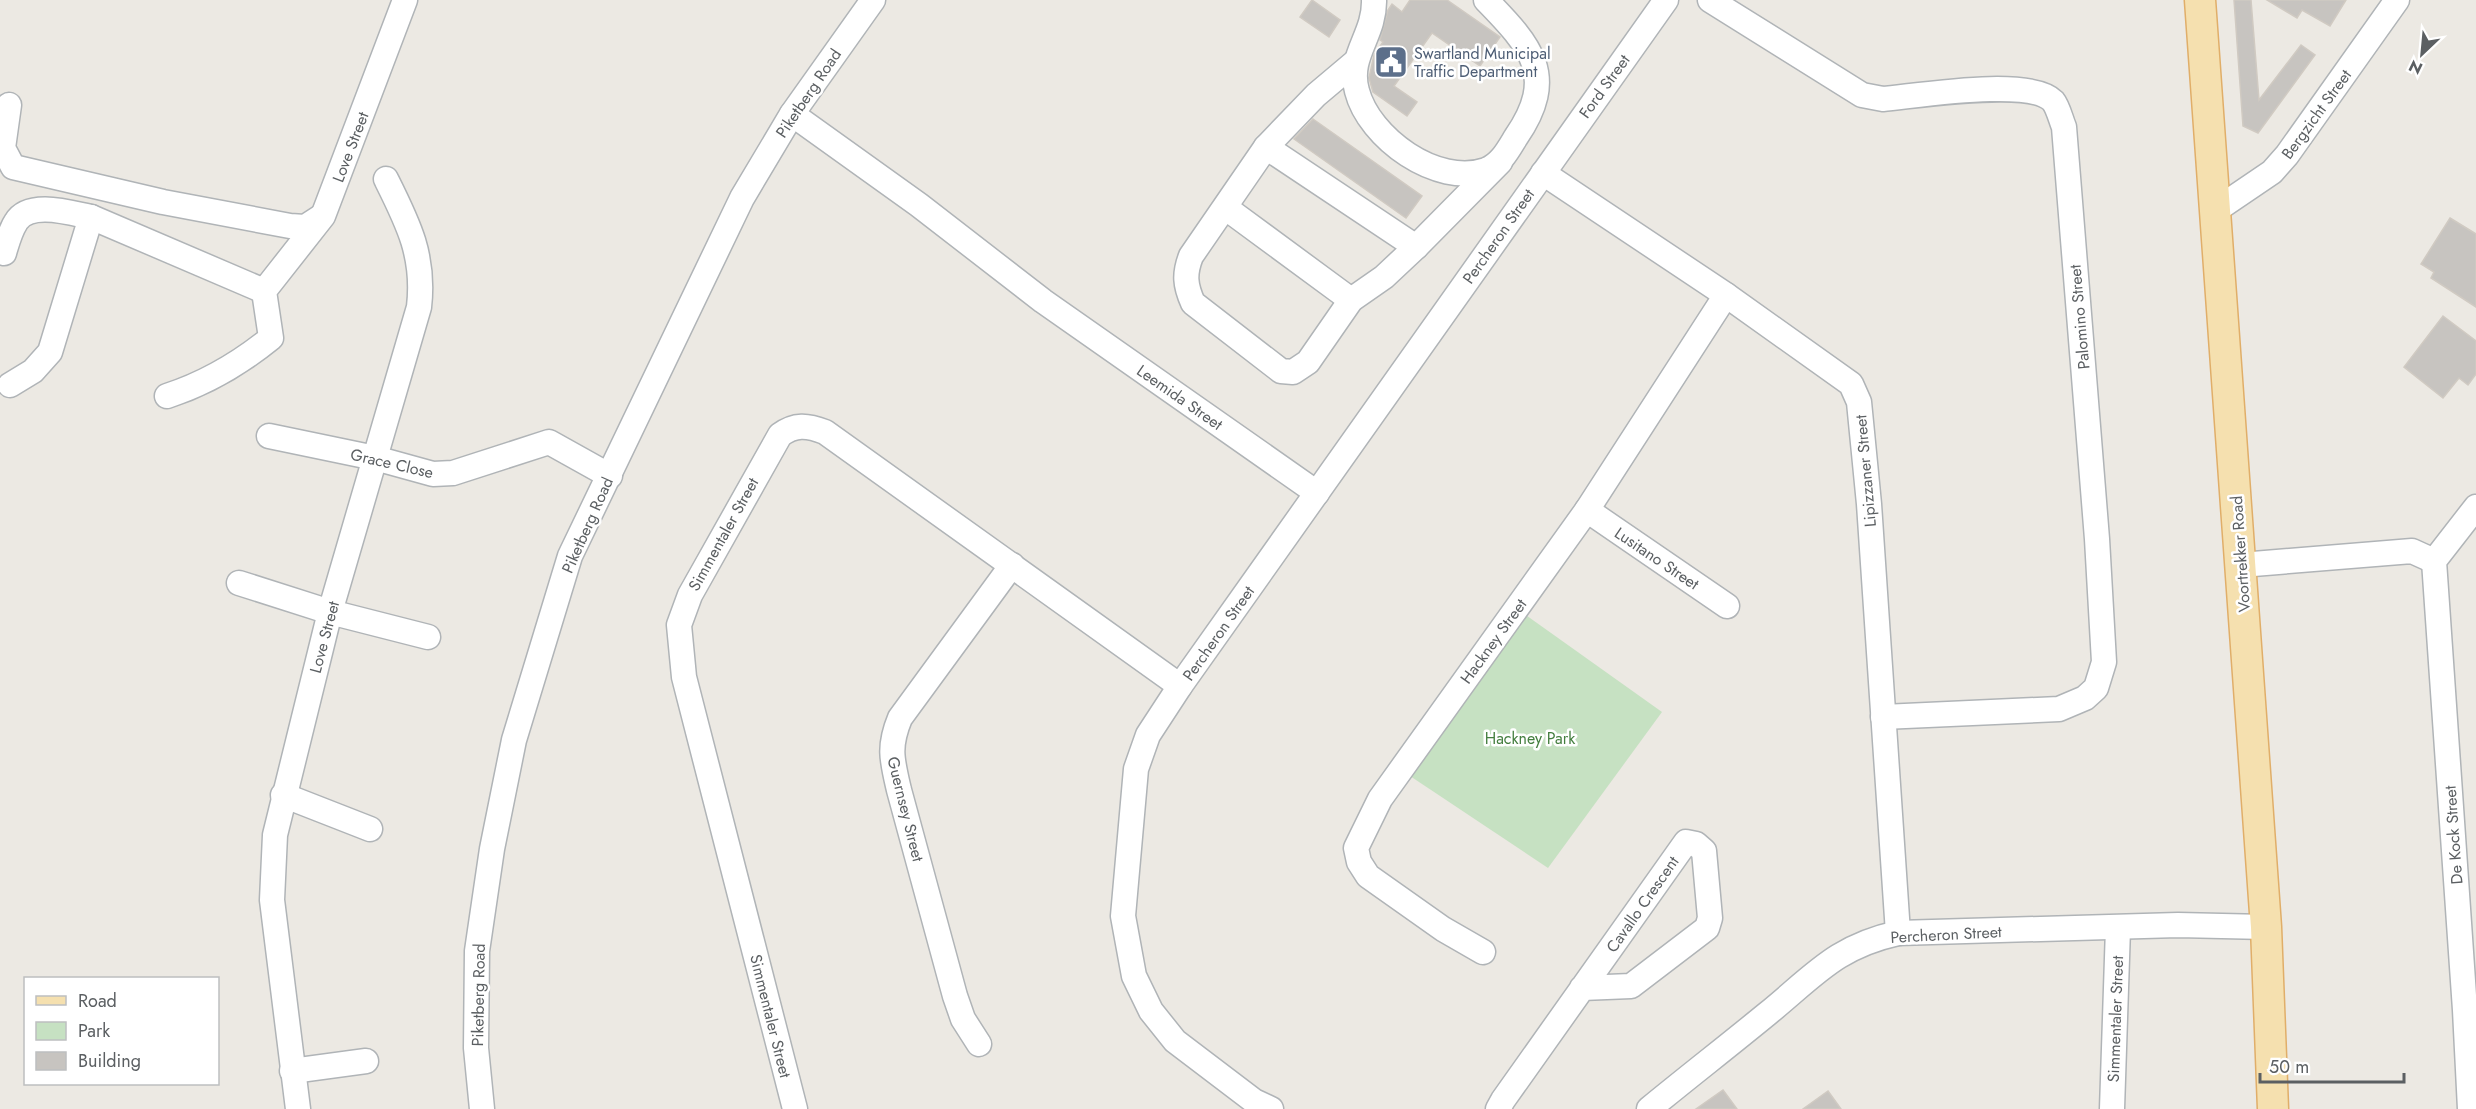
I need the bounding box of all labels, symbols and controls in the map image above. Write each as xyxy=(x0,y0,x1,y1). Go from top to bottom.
north arrow xyxy=(2392,24,2452,84)
place label: Swartland Municipal Traffic Department xyxy=(1414,42,1551,83)
street label: Piketberg Road xyxy=(770,44,847,142)
public building icon: Swartland Municipal Traffic Department xyxy=(1373,44,1409,80)
street label: Ford Street xyxy=(1573,50,1636,123)
text: N xyxy=(2405,54,2426,80)
street label: Bergzicht Street xyxy=(2276,65,2357,164)
street label: Love Street xyxy=(327,109,374,186)
street label: Percheron Street xyxy=(1457,184,1540,289)
street label: Palomino Street xyxy=(2063,263,2096,370)
street label: Leemida Street xyxy=(1132,359,1227,436)
street label: Lipizzaner Street xyxy=(1849,414,1882,528)
street label: Grace Close xyxy=(348,443,436,484)
street label: Simmentaler Street xyxy=(683,473,764,595)
street label: Piketberg Road xyxy=(556,474,619,577)
street label: Voortrekker Road xyxy=(2225,495,2256,613)
street label: Lusitano Street xyxy=(1610,522,1704,595)
street label: Percheron Street xyxy=(1177,581,1260,686)
street label: Hackney Street xyxy=(1455,594,1532,689)
street label: Love Street xyxy=(304,598,345,676)
park label: Hackney Park xyxy=(1485,727,1576,750)
street label: Guernsey Street xyxy=(881,754,930,864)
street label: De Kock Street xyxy=(2439,785,2468,885)
street label: Cavallo Crescent xyxy=(1601,851,1684,957)
street label: Percheron Street xyxy=(1890,920,2002,949)
street label: Piketberg Road xyxy=(466,943,491,1047)
street label: Simmentaler Street xyxy=(744,952,797,1080)
street label: Simmentaler Street xyxy=(2102,955,2129,1083)
legend xyxy=(24,977,219,1085)
text: Road xyxy=(78,988,117,1014)
text: Park xyxy=(78,1018,110,1044)
scale bar xyxy=(2260,1046,2404,1084)
text: Building xyxy=(78,1048,141,1074)
text: 50 m xyxy=(2269,1054,2309,1080)

